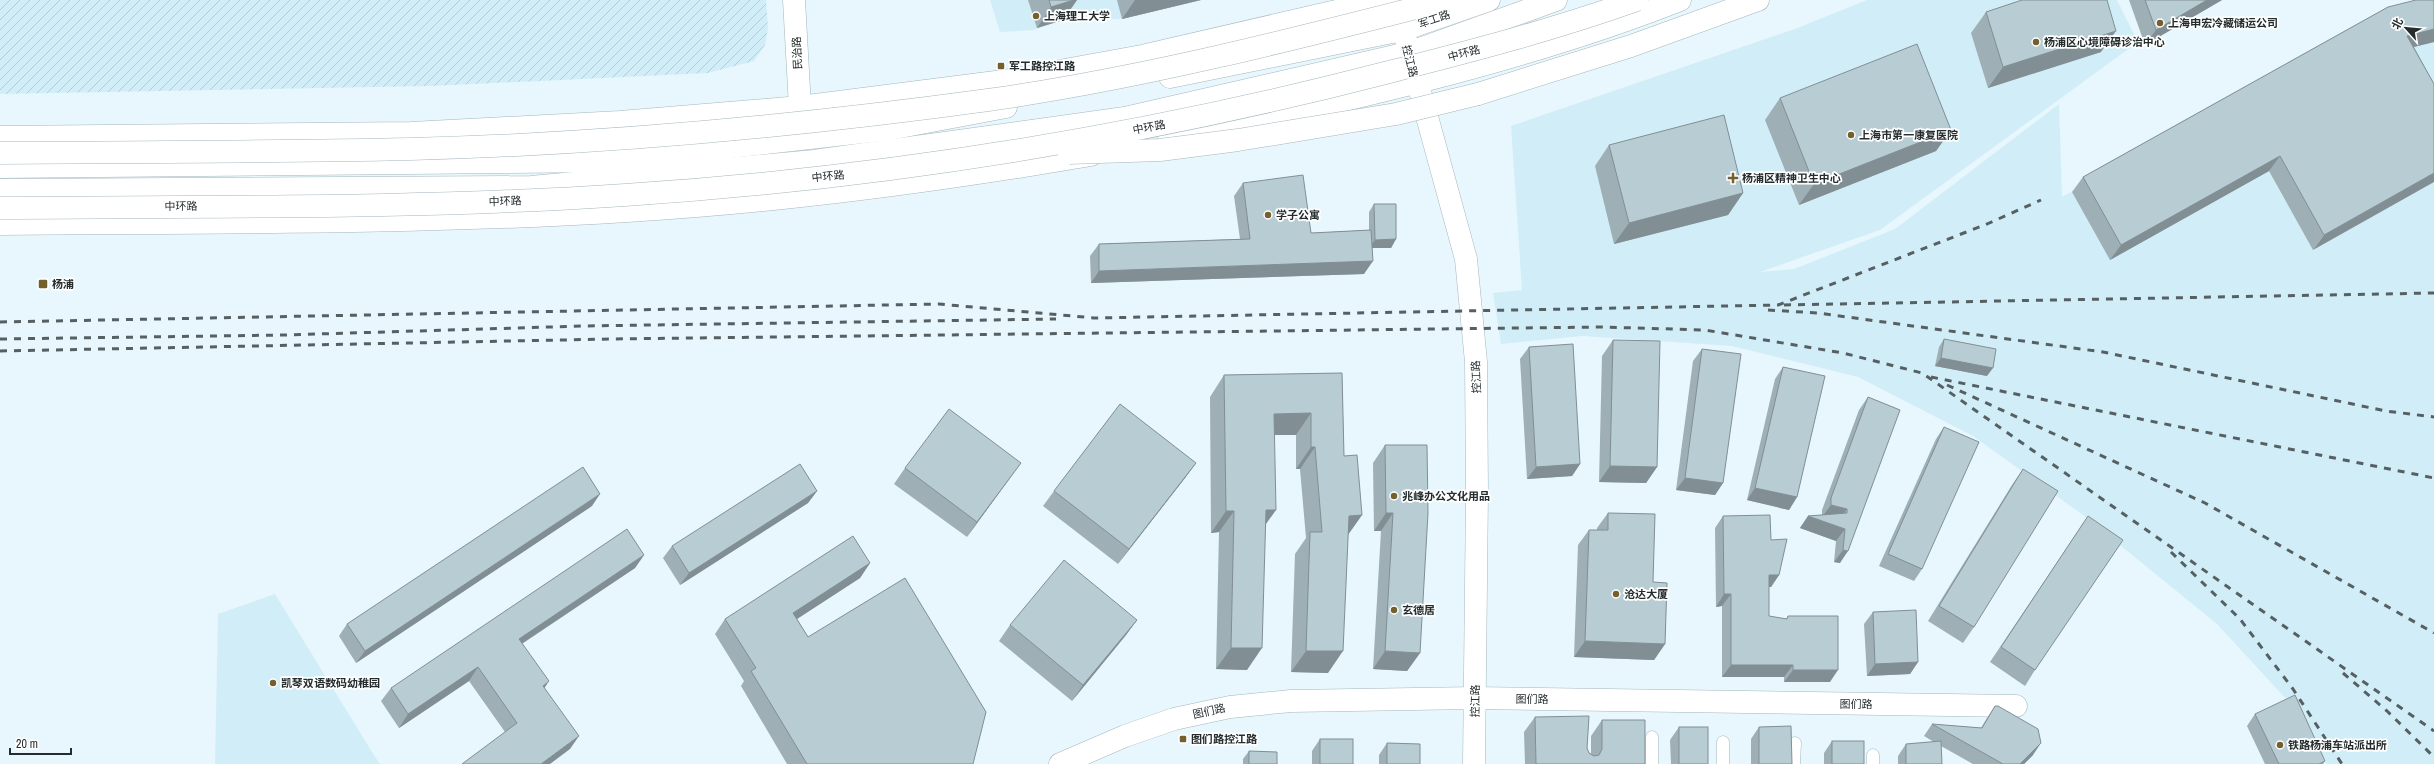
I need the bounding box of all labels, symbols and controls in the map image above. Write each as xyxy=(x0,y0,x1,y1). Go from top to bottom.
street label: 军工路 xyxy=(1416,7,1452,31)
north arrow xyxy=(2386,8,2426,48)
place label: 上海理工大学 xyxy=(1044,9,1110,23)
marker: 上海理工大学 xyxy=(1031,11,1041,21)
text: 北 xyxy=(2388,15,2406,32)
place label: 上海申宏冷藏储运公司 xyxy=(2168,16,2278,30)
marker: 上海申宏冷藏储运公司 xyxy=(2155,18,2165,28)
place label: 杨浦区心境障碍诊治中心 xyxy=(2044,35,2165,49)
street label: 民治路 xyxy=(789,36,805,70)
marker: 杨浦区心境障碍诊治中心 xyxy=(2031,37,2041,47)
street label: 中环路 xyxy=(1446,42,1482,64)
street label: 控江路 xyxy=(1399,43,1421,79)
place label: 军工路控江路 xyxy=(1009,59,1076,73)
marker: 军工路控江路 xyxy=(996,61,1006,71)
street label: 中环路 xyxy=(1131,117,1167,137)
place label: 上海市第一康复医院 xyxy=(1859,128,1958,142)
marker: 上海市第一康复医院 xyxy=(1846,130,1856,140)
street label: 中环路 xyxy=(811,167,845,185)
place label: 杨浦区精神卫生中心 xyxy=(1742,171,1841,185)
marker: 杨浦区精神卫生中心 xyxy=(1727,172,1739,184)
street label: 中环路 xyxy=(488,193,522,209)
street label: 中环路 xyxy=(164,199,198,213)
place label: 学子公寓 xyxy=(1276,208,1320,222)
marker: 学子公寓 xyxy=(1263,210,1273,220)
place label: 杨浦 xyxy=(52,277,74,291)
marker: 杨浦 xyxy=(37,278,49,290)
street label: 控江路 xyxy=(1468,360,1484,394)
place label: 兆峰办公文化用品 xyxy=(1402,489,1490,503)
marker: 兆峰办公文化用品 xyxy=(1389,491,1399,501)
place label: 沧达大厦 xyxy=(1624,587,1668,601)
marker: 沧达大厦 xyxy=(1611,589,1621,599)
place label: 玄德居 xyxy=(1402,603,1435,617)
marker: 玄德居 xyxy=(1389,605,1399,615)
place label: 凯琴双语数码幼稚园 xyxy=(281,676,380,690)
marker: 凯琴双语数码幼稚园 xyxy=(268,678,278,688)
street label: 控江路 xyxy=(1468,684,1482,718)
street label: 图们路 xyxy=(1515,692,1549,706)
street label: 图们路 xyxy=(1839,697,1873,711)
street label: 图们路 xyxy=(1191,700,1227,722)
scale bar xyxy=(10,730,71,756)
place label: 图们路控江路 xyxy=(1191,732,1258,746)
marker: 图们路控江路 xyxy=(1178,734,1188,744)
text: 20 m xyxy=(16,736,38,752)
place label: 铁路杨浦车站派出所 xyxy=(2288,738,2387,752)
marker: 铁路杨浦车站派出所 xyxy=(2275,740,2285,750)

